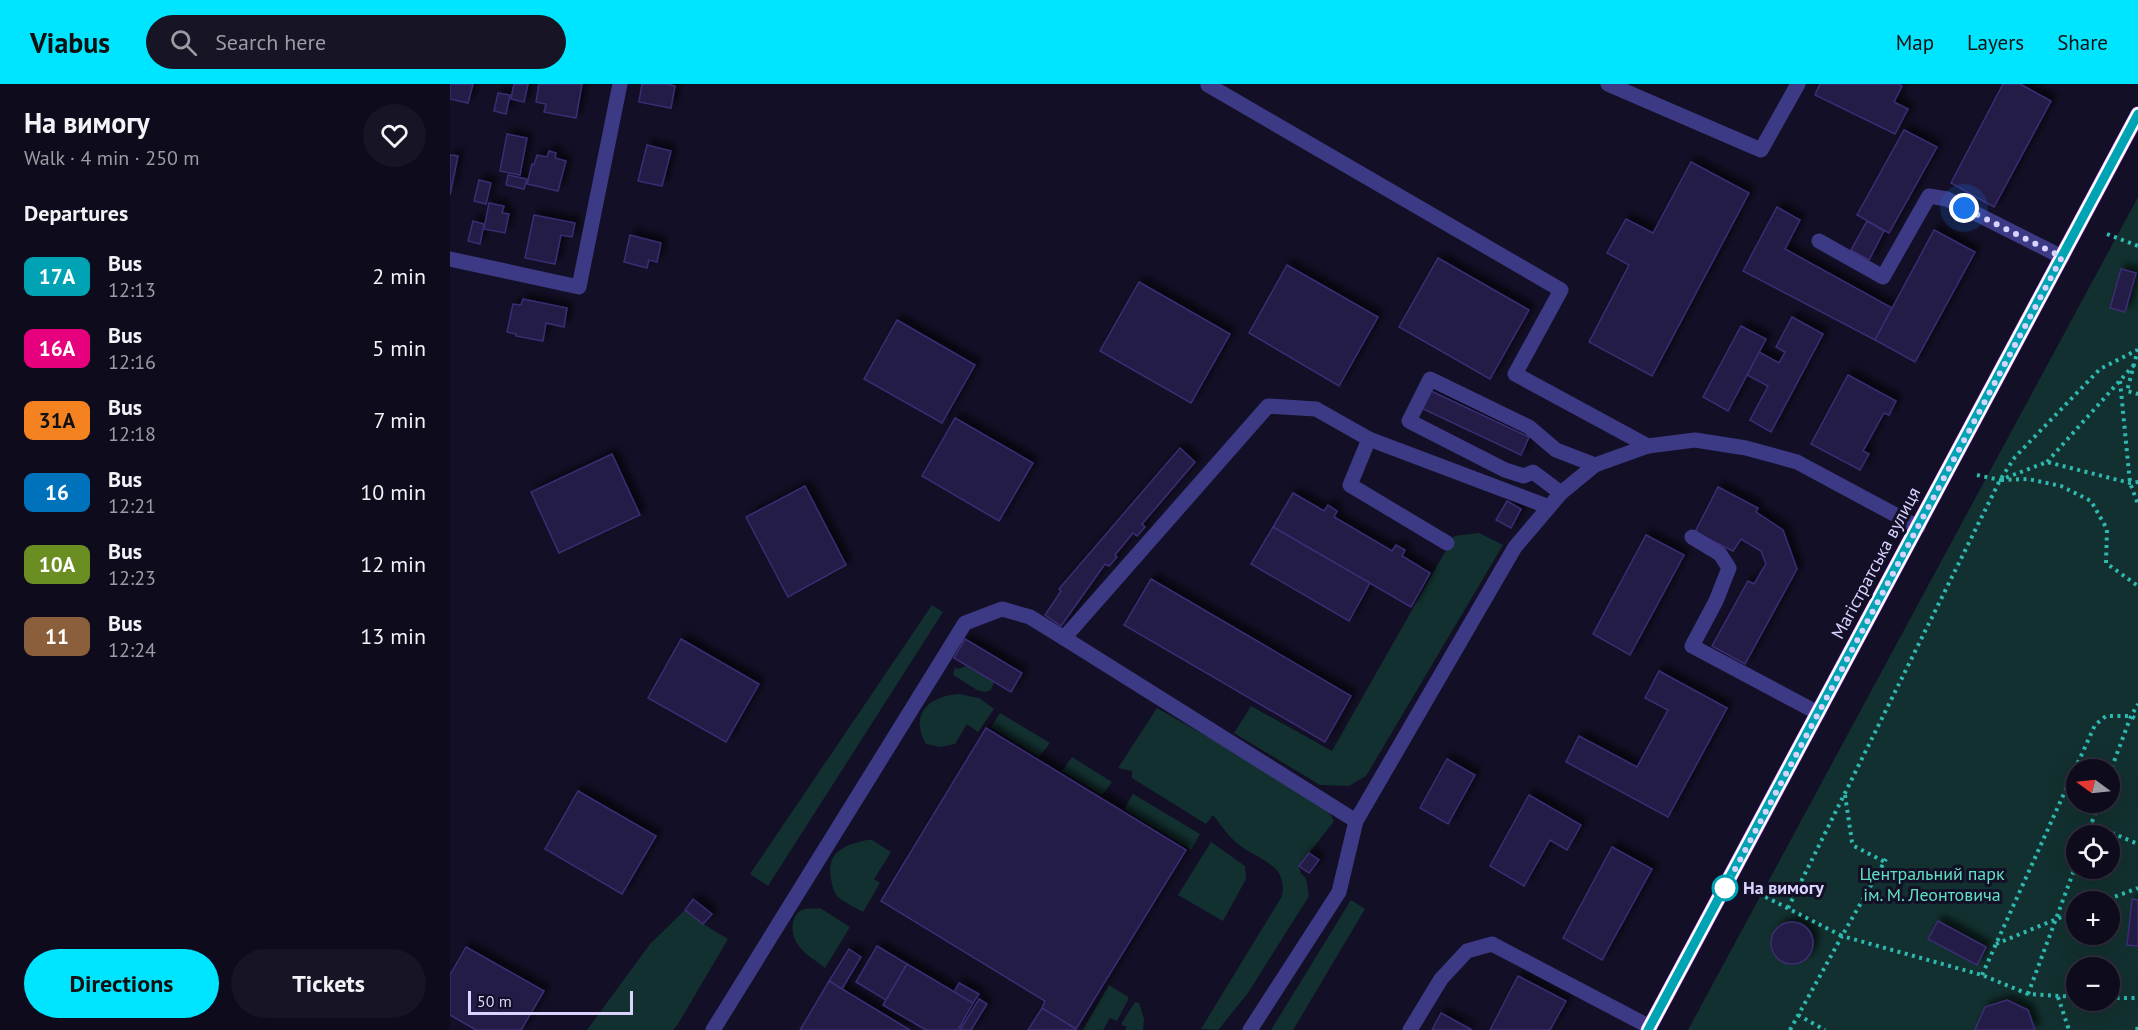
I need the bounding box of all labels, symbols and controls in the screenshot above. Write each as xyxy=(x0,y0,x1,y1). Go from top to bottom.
search box xyxy=(146,15,566,69)
text: Viabus xyxy=(30,24,110,61)
icon: search xyxy=(167,26,200,59)
text: Search here xyxy=(215,28,326,56)
text: Map xyxy=(1896,29,1934,56)
text: Layers xyxy=(1967,29,2024,56)
text: Share xyxy=(2057,29,2108,56)
text: На вимогу xyxy=(24,104,150,141)
button: heart xyxy=(363,104,426,167)
text: Walk · 4 min · 250 m xyxy=(24,145,200,171)
your location xyxy=(1949,193,1979,223)
text: Departures xyxy=(24,199,128,227)
text: Bus xyxy=(108,249,142,277)
text: 2 min xyxy=(372,262,426,290)
text: 17А xyxy=(39,263,75,290)
text: 12:13 xyxy=(108,277,156,303)
text: Bus xyxy=(108,321,142,349)
text: 5 min xyxy=(372,334,426,362)
text: 16А xyxy=(39,335,75,362)
text: 12:16 xyxy=(108,349,156,375)
text: Bus xyxy=(108,393,142,421)
text: 7 min xyxy=(374,406,426,434)
text: 31А xyxy=(39,407,75,434)
text: 12:18 xyxy=(108,421,156,447)
text: Bus xyxy=(108,465,142,493)
text: 10 min xyxy=(360,478,426,506)
text: 16 xyxy=(45,479,69,506)
street label: Магістратська вулиця xyxy=(1826,483,1925,643)
text: 12:21 xyxy=(108,493,156,519)
text: Bus xyxy=(108,537,142,565)
text: 12 min xyxy=(360,550,426,578)
text: 10А xyxy=(39,551,75,578)
text: 12:23 xyxy=(108,565,156,591)
text: Bus xyxy=(108,609,142,637)
text: 13 min xyxy=(360,622,426,650)
text: 11 xyxy=(45,623,69,650)
text: 12:24 xyxy=(108,637,156,663)
north arrow xyxy=(2066,759,2120,813)
map controls xyxy=(2066,759,2120,1011)
button: locate xyxy=(2066,825,2120,879)
park label: Центральний парк ім. М. Леонтовича xyxy=(1859,862,2005,906)
marker: На вимогу xyxy=(1712,875,1738,901)
place label: На вимогу xyxy=(1743,876,1824,899)
button: + xyxy=(2066,891,2120,945)
button: Directions xyxy=(24,949,219,1018)
button: Tickets xyxy=(231,949,426,1018)
button: − xyxy=(2066,957,2120,1011)
scale bar xyxy=(468,988,633,1016)
text: 50 m xyxy=(477,991,512,1011)

